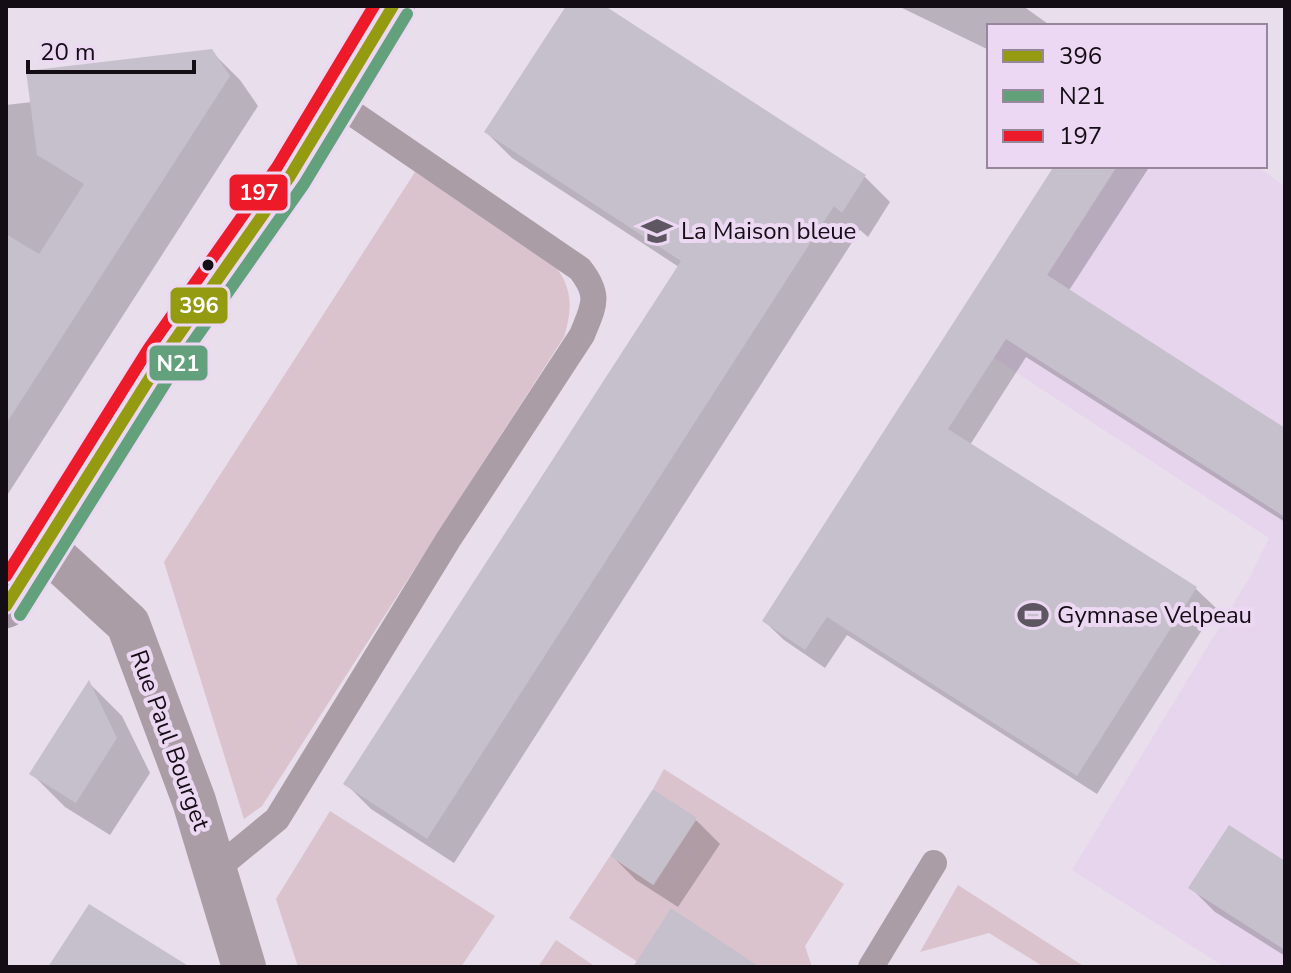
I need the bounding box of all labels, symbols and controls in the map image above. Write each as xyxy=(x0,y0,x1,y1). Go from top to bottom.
scale bar xyxy=(28,24,194,74)
legend xyxy=(987,24,1267,168)
text: 20 m xyxy=(40,36,96,68)
text: 396 xyxy=(1059,40,1102,72)
text: N21 xyxy=(1059,80,1106,112)
text: 197 xyxy=(1059,120,1102,152)
line badge: 197 xyxy=(228,173,289,212)
text: 197 xyxy=(239,178,279,208)
school or university icon: La Maison bleue xyxy=(640,214,674,248)
place label: La Maison bleue xyxy=(681,215,856,247)
unlabelled marker xyxy=(200,257,216,273)
line badge: 396 xyxy=(169,286,229,325)
text: 396 xyxy=(179,291,219,321)
line badge: N21 xyxy=(148,344,209,382)
text: N21 xyxy=(157,349,199,379)
sports icon: Gymnase Velpeau xyxy=(1016,598,1050,632)
place label: Gymnase Velpeau xyxy=(1057,599,1252,631)
street label: Rue Paul Bourget xyxy=(123,646,218,835)

